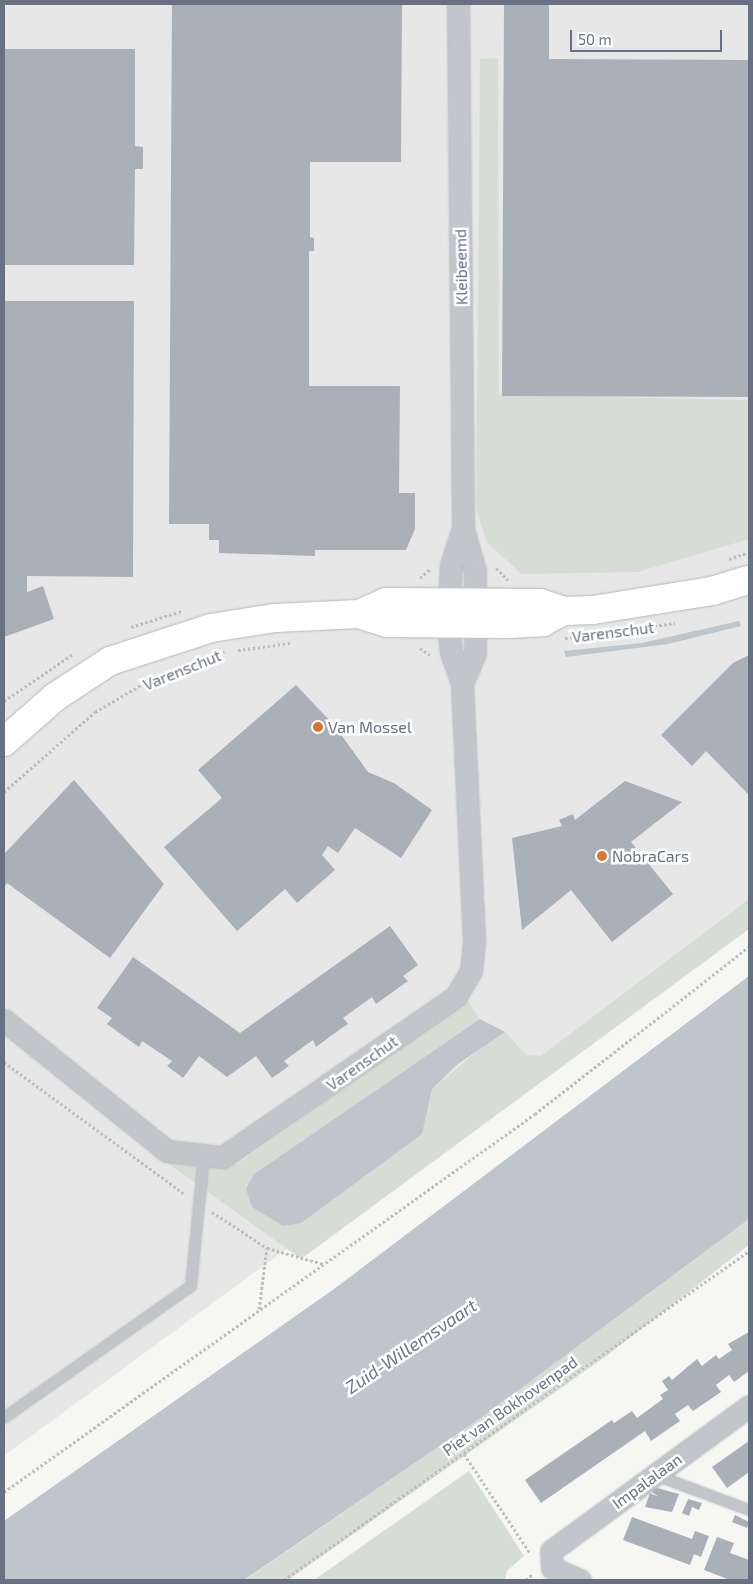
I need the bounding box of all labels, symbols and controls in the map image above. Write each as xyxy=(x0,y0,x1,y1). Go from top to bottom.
scale bar xyxy=(573,20,726,52)
text: 50 m xyxy=(578,30,612,48)
street label: Kleibeemd xyxy=(451,229,471,305)
street label: Varenschut xyxy=(571,617,655,647)
street label: Varenschut xyxy=(140,646,224,694)
place label: Van Mossel xyxy=(328,717,412,737)
marker: Van Mossel xyxy=(312,721,324,733)
place label: NobraCars xyxy=(612,846,689,866)
marker: NobraCars xyxy=(596,850,608,862)
street label: Varenschut xyxy=(323,1031,401,1095)
water label: Zuid-Willemsvaart xyxy=(341,1294,481,1398)
street label: Piet van Bokhovenpad xyxy=(439,1352,581,1460)
street label: Impalalaan xyxy=(608,1449,686,1513)

